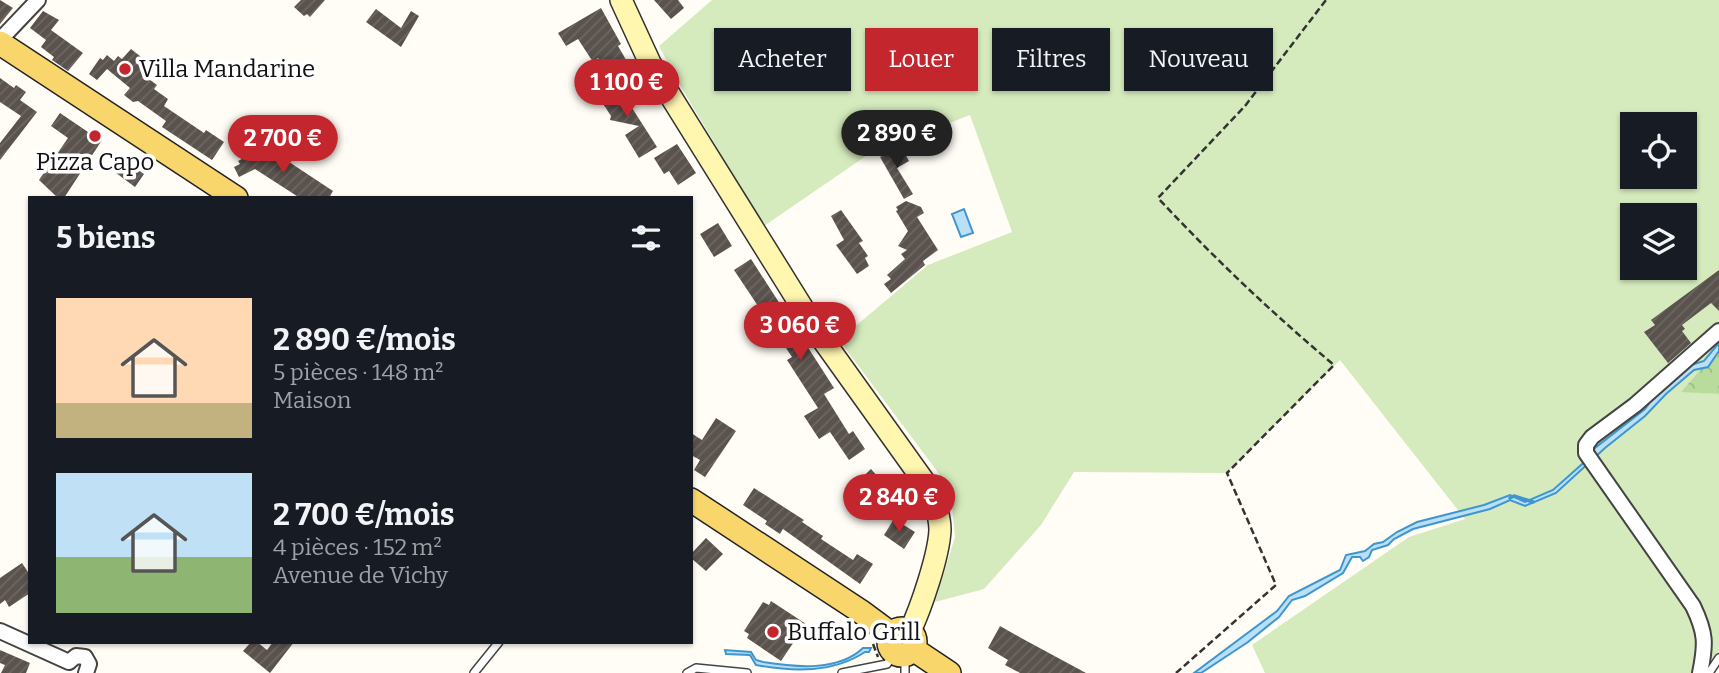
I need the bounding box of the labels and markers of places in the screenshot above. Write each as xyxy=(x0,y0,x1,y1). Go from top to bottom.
place label: Villa Mandarine xyxy=(139,55,315,83)
pin: 1 100 € xyxy=(562,60,692,119)
marker: Villa Mandarine xyxy=(117,61,133,77)
pin: 2 890 € xyxy=(832,110,962,170)
pin: 2 700 € xyxy=(218,116,348,175)
marker: Pizza Capo xyxy=(87,128,103,144)
place label: Pizza Capo xyxy=(36,148,154,176)
pin: 3 060 € xyxy=(735,302,865,362)
pin: 2 840 € xyxy=(834,475,964,534)
place label: Buffalo Grill xyxy=(787,618,921,646)
marker: Buffalo Grill xyxy=(765,624,781,640)

